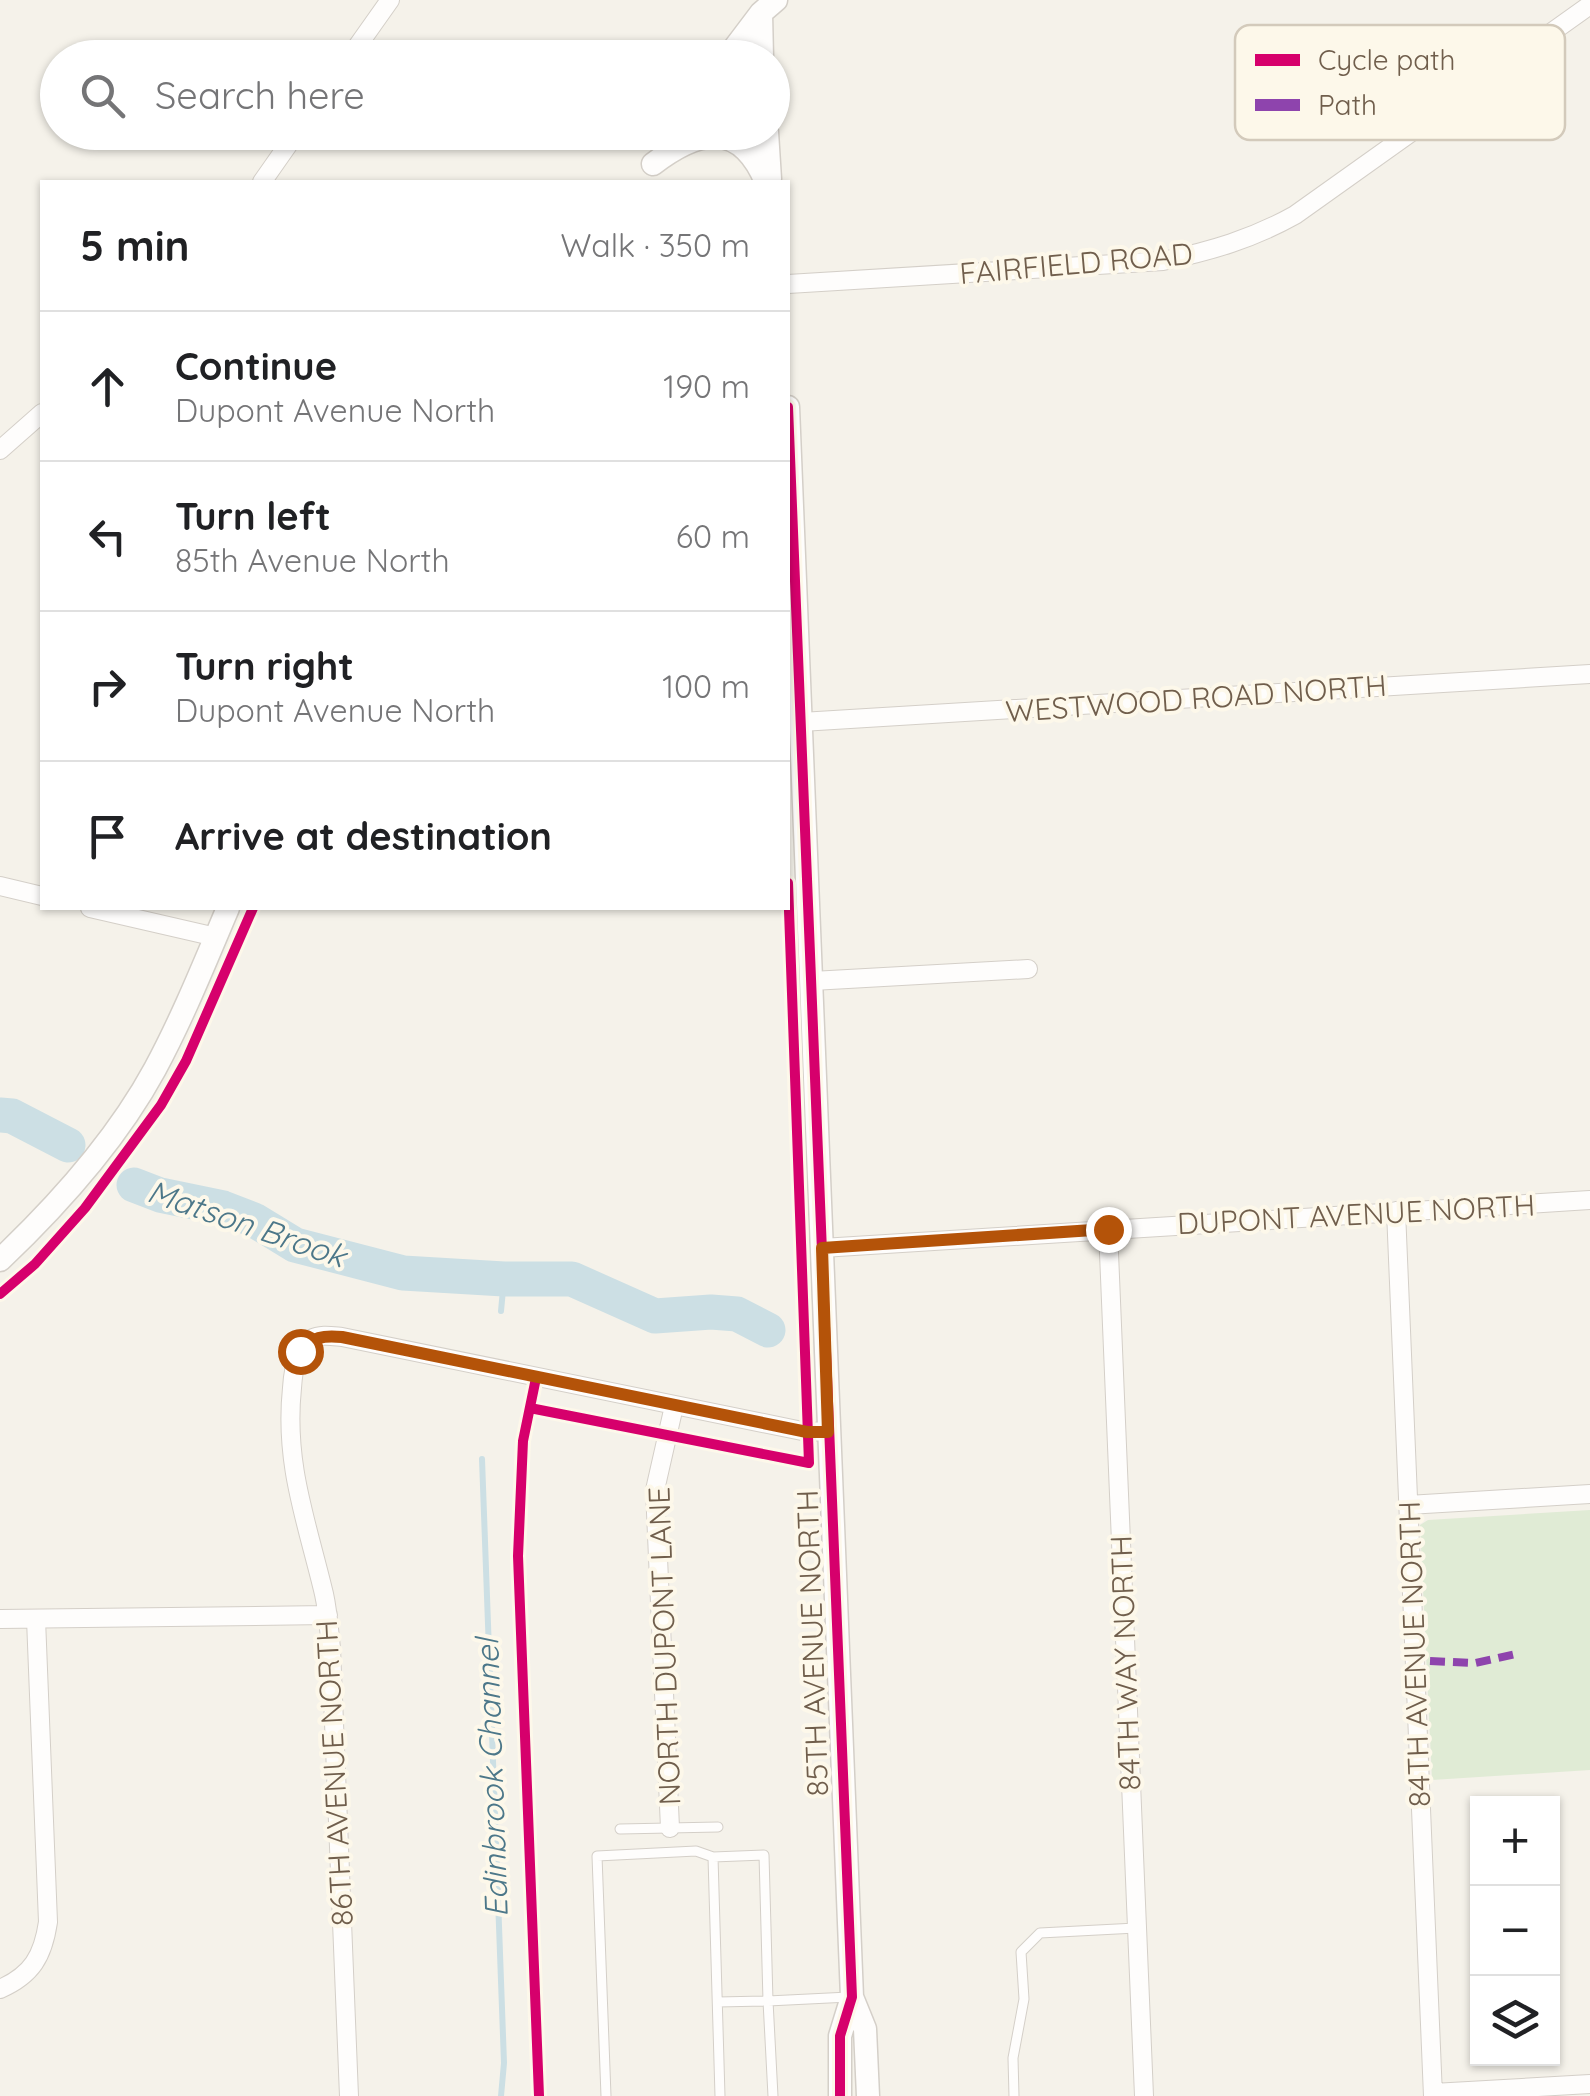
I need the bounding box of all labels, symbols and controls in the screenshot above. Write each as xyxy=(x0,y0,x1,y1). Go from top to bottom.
legend xyxy=(1235,25,1565,140)
search box xyxy=(40,40,790,150)
text: Cycle path xyxy=(1318,42,1456,77)
icon: search xyxy=(75,68,130,123)
text: Search here xyxy=(155,71,365,119)
text: Path xyxy=(1318,87,1377,122)
text: 5 min xyxy=(80,219,190,272)
text: Walk · 350 m xyxy=(561,225,750,265)
street label: FAIRFIELD ROAD xyxy=(958,234,1194,292)
text: Continue xyxy=(175,342,337,390)
icon: ahead xyxy=(80,359,135,414)
text: 190 m xyxy=(663,366,750,406)
text: Dupont Avenue North xyxy=(175,390,495,430)
text: Turn left xyxy=(175,492,331,540)
icon: left xyxy=(80,509,135,564)
text: 60 m xyxy=(676,516,750,556)
text: 85th Avenue North xyxy=(175,540,450,580)
text: Turn right xyxy=(175,642,354,690)
icon: right xyxy=(80,659,135,714)
text: 100 m xyxy=(662,666,750,706)
street label: WESTWOOD ROAD NORTH xyxy=(1004,666,1388,730)
text: Dupont Avenue North xyxy=(175,690,495,730)
icon: arrive xyxy=(80,809,135,864)
text: Arrive at destination xyxy=(175,812,552,860)
water label: Matson Brook xyxy=(143,1170,354,1277)
street label: DUPONT AVENUE NORTH xyxy=(1176,1186,1536,1242)
route end xyxy=(1086,1207,1132,1253)
route start xyxy=(278,1329,324,1375)
street label: NORTH DUPONT LANE xyxy=(639,1486,689,1806)
street label: 85TH AVENUE NORTH xyxy=(788,1489,836,1797)
street label: 84TH AVENUE NORTH xyxy=(1390,1500,1438,1808)
street label: 84TH WAY NORTH xyxy=(1102,1535,1148,1791)
street label: 86TH AVENUE NORTH xyxy=(307,1619,361,1927)
water label: Edinbrook Channel xyxy=(466,1634,516,1918)
map controls xyxy=(1470,1796,1560,2066)
button: + xyxy=(1470,1796,1560,1886)
button: − xyxy=(1470,1886,1560,1976)
button: layers xyxy=(1470,1976,1560,2066)

